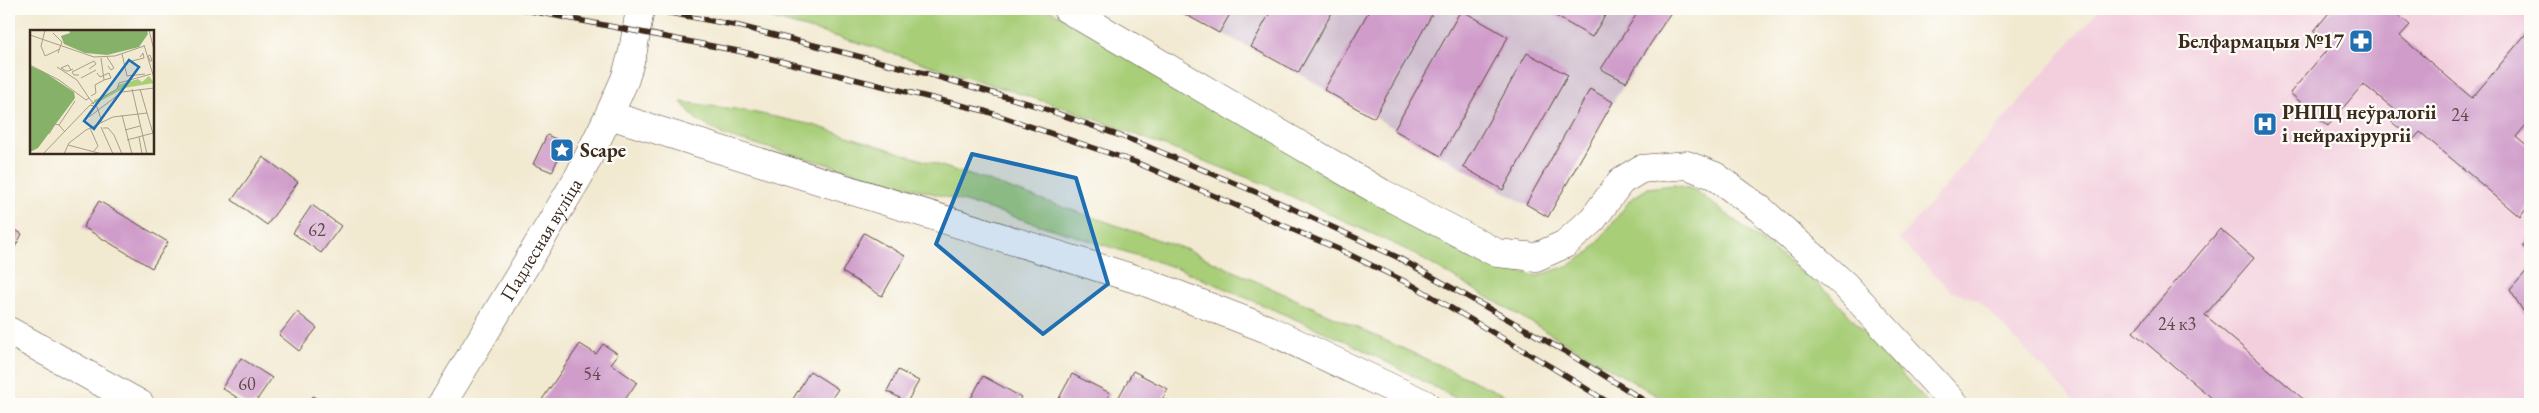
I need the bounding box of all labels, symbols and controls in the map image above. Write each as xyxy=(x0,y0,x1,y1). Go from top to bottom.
place label: Белфармацыя №17 xyxy=(2178,28,2344,54)
pharmacy icon: Белфармацыя №17 xyxy=(2348,28,2374,54)
inset map xyxy=(30,30,154,154)
place label: РНПЦ неўралогіі і нейрахірургіі xyxy=(2282,99,2437,148)
house number: 24 xyxy=(2451,103,2469,126)
hospital icon: РНПЦ неўралогіі і нейрахірургіі xyxy=(2252,111,2278,137)
place icon: Scape xyxy=(549,137,575,163)
place label: Scape xyxy=(580,137,626,163)
street label: Падлесная вуліца xyxy=(494,173,588,306)
house number: 62 xyxy=(308,218,326,241)
house number: 24 к3 xyxy=(2158,312,2196,335)
house number: 54 xyxy=(583,362,601,385)
house number: 60 xyxy=(238,372,256,395)

